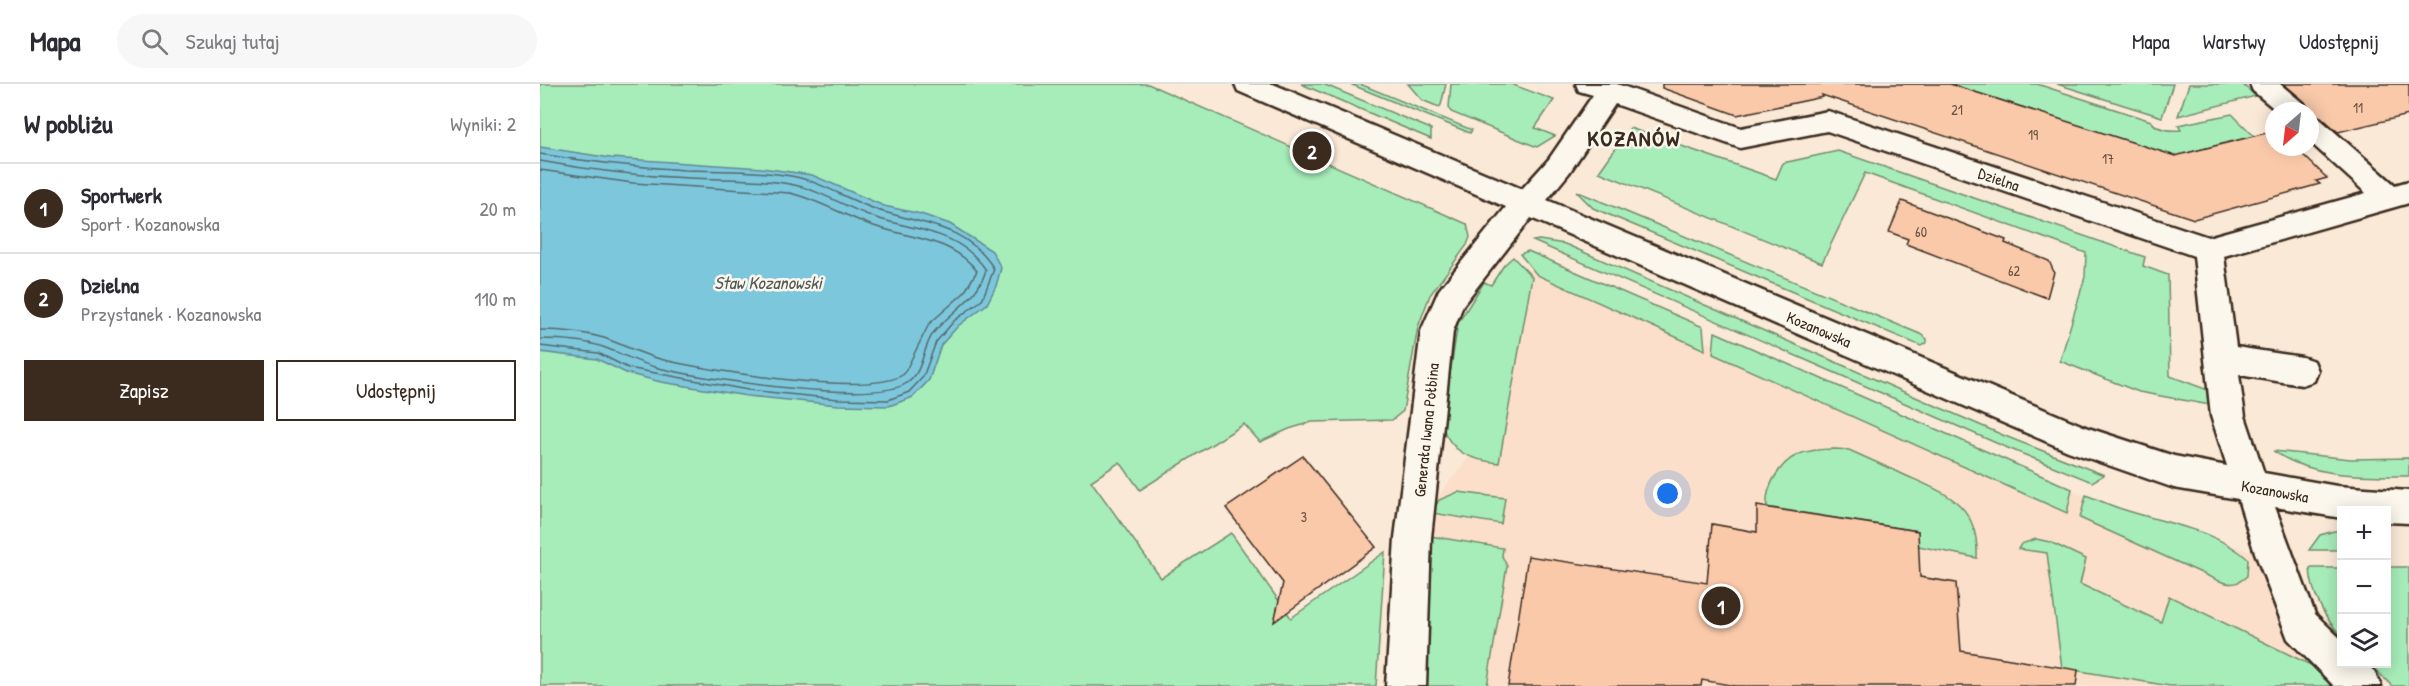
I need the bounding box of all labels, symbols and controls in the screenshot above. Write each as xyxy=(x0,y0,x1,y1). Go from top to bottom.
search box xyxy=(117,14,537,68)
text: Mapa xyxy=(30,22,81,60)
icon: search xyxy=(138,25,171,58)
text: Szukaj tutaj xyxy=(186,26,280,56)
text: Mapa xyxy=(2132,27,2170,56)
text: Warstwy xyxy=(2203,27,2266,56)
text: Udostępnij xyxy=(2299,27,2379,56)
house number: 11 xyxy=(2353,98,2363,117)
house number: 21 xyxy=(1951,100,1963,119)
north arrow xyxy=(2265,102,2319,156)
text: W pobliżu xyxy=(24,106,113,141)
text: Wyniki: 2 xyxy=(450,110,516,137)
district label: KOZANÓW xyxy=(1587,123,1681,153)
house number: 19 xyxy=(2028,125,2038,144)
pin: 2 xyxy=(1292,128,1332,174)
house number: 17 xyxy=(2102,149,2114,168)
street label: Dzielna xyxy=(1975,162,2023,196)
text: Sportwerk xyxy=(81,180,162,210)
text: 1 xyxy=(40,195,47,222)
text: 20 m xyxy=(479,195,516,222)
text: Sport · Kozanowska xyxy=(81,210,220,237)
house number: 60 xyxy=(1915,222,1927,241)
house number: 62 xyxy=(2008,261,2021,280)
text: Dzielna xyxy=(81,270,139,300)
water label: Staw Kozanowski xyxy=(714,270,824,295)
text: 2 xyxy=(39,285,48,312)
text: 110 m xyxy=(474,285,516,312)
text: Przystanek · Kozanowska xyxy=(81,300,261,327)
street label: Kozanowska xyxy=(1783,306,1855,352)
button: Zapisz xyxy=(24,360,264,421)
button: Udostępnij xyxy=(276,360,516,421)
street label: Generała Iwana Połbina xyxy=(1408,362,1444,498)
street label: Kozanowska xyxy=(2240,474,2310,508)
your location xyxy=(1653,479,1682,508)
map controls xyxy=(2337,506,2391,668)
button: + xyxy=(2337,506,2391,560)
house number: 3 xyxy=(1301,507,1307,526)
button: − xyxy=(2337,560,2391,614)
pin: 1 xyxy=(1702,584,1740,628)
button: layers xyxy=(2337,614,2391,668)

